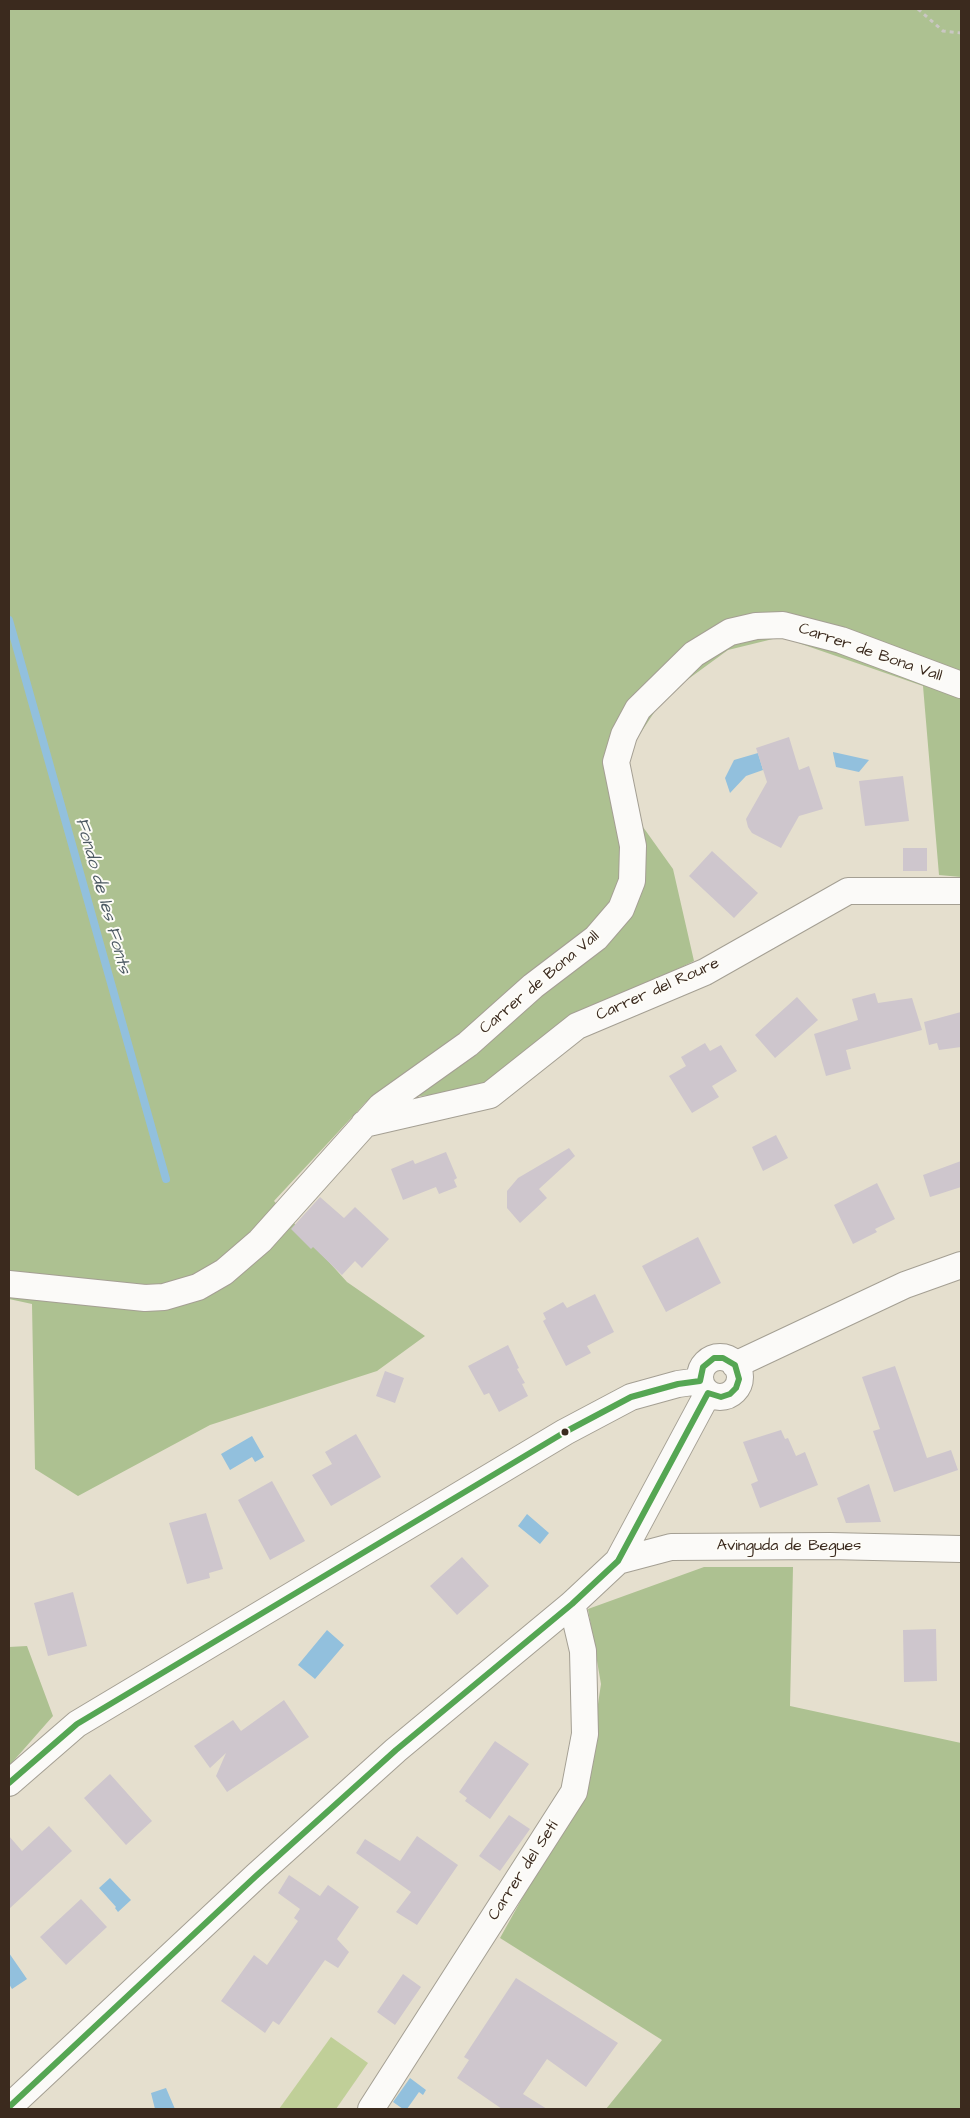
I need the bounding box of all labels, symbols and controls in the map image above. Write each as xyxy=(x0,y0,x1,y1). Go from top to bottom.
street label: Carrer de Bona Vall xyxy=(796,619,944,687)
water label: Fondo de les Fonts xyxy=(69,816,135,976)
street label: Carrer de Bona Vall xyxy=(476,927,604,1039)
street label: Carrer del Roure xyxy=(593,954,723,1026)
unlabelled marker xyxy=(560,1427,570,1437)
street label: Avinguda de Begues xyxy=(717,1537,861,1557)
street label: Carrer del Setí xyxy=(485,1818,563,1924)

